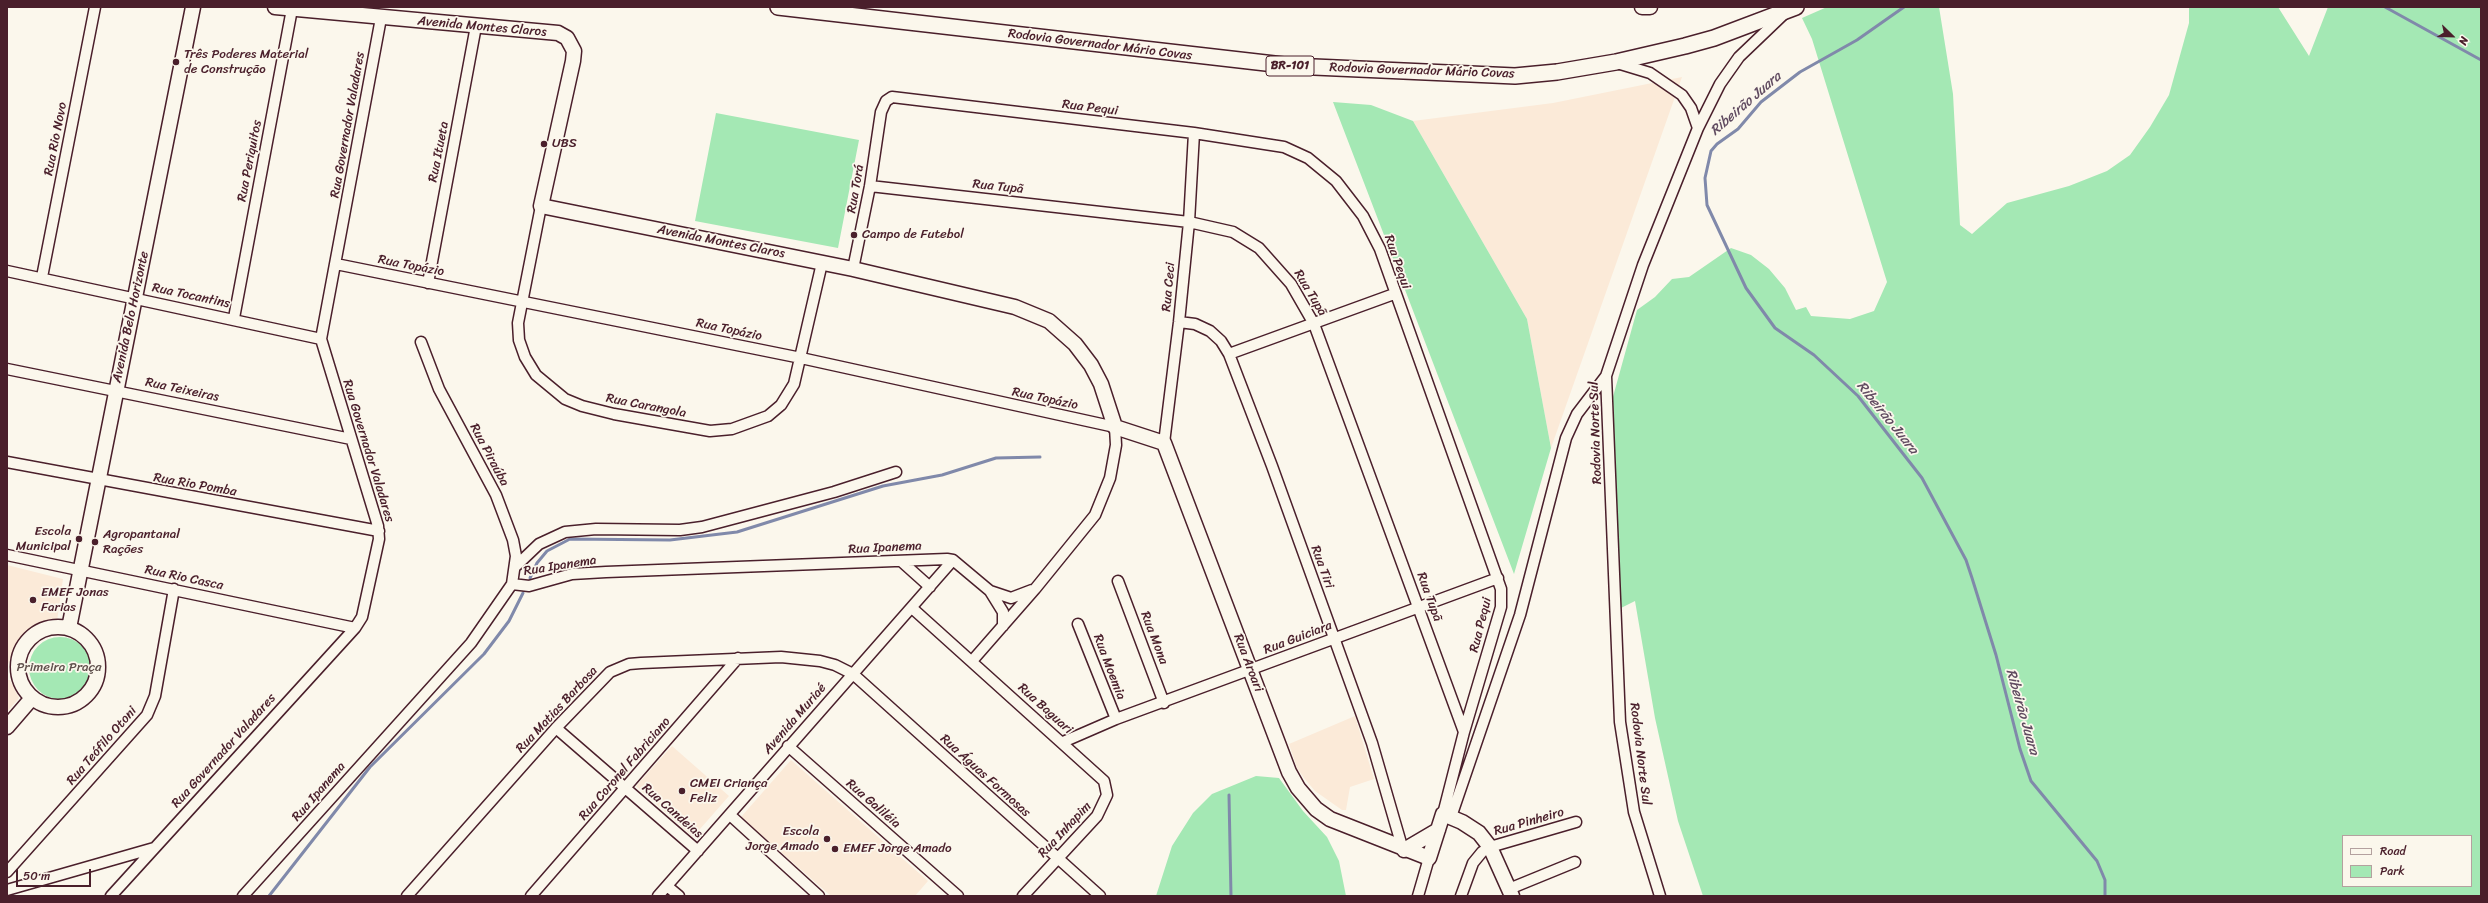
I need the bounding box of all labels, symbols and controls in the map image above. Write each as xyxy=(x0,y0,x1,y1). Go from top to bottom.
street label: Avenida Montes Claros xyxy=(417,14,547,40)
north arrow xyxy=(2432,16,2472,56)
street label: Rodovia Governador Mário Covas xyxy=(1007,26,1193,64)
text: N xyxy=(2453,34,2474,48)
place label: Três Poderes Material de Construção xyxy=(184,47,308,78)
street label: Rua Governador Valadares xyxy=(327,51,369,199)
road number: BR-101 xyxy=(1266,56,1314,76)
marker: Três Poderes Material de Construção xyxy=(171,57,181,67)
street label: Rodovia Governador Mário Covas xyxy=(1329,60,1515,82)
water label: Ribeirão Juara xyxy=(1707,69,1785,139)
street label: Rua Pequi xyxy=(1061,97,1119,119)
street label: Rua Rio Novo xyxy=(41,101,71,177)
street label: Rua Periquitos xyxy=(234,119,266,203)
street label: Rua Itueta xyxy=(425,120,453,184)
place label: UBS xyxy=(552,136,577,152)
marker: UBS xyxy=(539,139,549,149)
street label: Rua Torá xyxy=(844,163,868,215)
street label: Rua Tupã xyxy=(972,177,1024,197)
street label: Avenida Montes Claros xyxy=(656,222,786,262)
place label: Campo de Futebol xyxy=(862,227,964,243)
marker: Campo de Futebol xyxy=(849,230,859,240)
street label: Rua Pequi xyxy=(1380,233,1414,291)
street label: Avenida Belo Horizonte xyxy=(109,250,153,384)
street label: Rua Topázio xyxy=(377,252,445,280)
street label: Rua Ceci xyxy=(1159,262,1179,312)
street label: Rua Tupã xyxy=(1290,267,1330,319)
street label: Rua Tocantins xyxy=(151,280,231,312)
street label: Rua Topázio xyxy=(695,315,763,345)
street label: Rua Teixeiras xyxy=(144,375,220,405)
street label: Rua Governador Valadares xyxy=(339,378,397,524)
water label: Ribeirão Juara xyxy=(1853,378,1921,458)
street label: Rodovia Norte Sul xyxy=(1586,381,1606,485)
street label: Rua Topázio xyxy=(1011,384,1079,414)
street label: Rua Carangola xyxy=(605,391,687,421)
street label: Rua Piraúba xyxy=(466,421,512,489)
street label: Rua Rio Pomba xyxy=(152,470,238,500)
place label: Escola Municipal xyxy=(16,524,71,555)
place label: Agropantanal Rações xyxy=(103,527,180,558)
marker: Escola Municipal xyxy=(74,534,84,544)
marker: Agropantanal Rações xyxy=(90,537,100,547)
street label: Rua Ipanema xyxy=(848,538,922,558)
street label: Rua Tiri xyxy=(1307,543,1337,591)
street label: Rua Ipanema xyxy=(522,553,598,579)
street label: Rua Rio Casca xyxy=(143,562,225,594)
street label: Rua Tupã xyxy=(1413,570,1445,624)
place label: EMEF Jonas Farias xyxy=(41,585,109,616)
marker: EMEF Jonas Farias xyxy=(28,595,38,605)
street label: Rua Pequi xyxy=(1467,596,1495,654)
street label: Rua Mona xyxy=(1137,609,1171,667)
street label: Rua Guiciara xyxy=(1262,618,1334,658)
street label: Rua Moemia xyxy=(1089,632,1129,702)
street label: Rua Aroari xyxy=(1230,632,1266,694)
park label: Primeira Praça xyxy=(16,660,102,676)
street label: Rua Matias Barbosa xyxy=(513,664,601,756)
water label: Ribeirão Juara xyxy=(2002,667,2042,757)
street label: Rua Baguari xyxy=(1014,680,1076,738)
street label: Avenida Muriaé xyxy=(760,681,830,757)
street label: Rua Governador Valadares xyxy=(169,691,279,811)
street label: Rodovia Norte Sul xyxy=(1626,702,1654,806)
street label: Rua Teófilo Otoni xyxy=(64,704,140,788)
street label: Rua Coronel Fabriciano xyxy=(576,714,674,824)
street label: Rua Águas Formosas xyxy=(937,731,1033,821)
street label: Rua Ipanema xyxy=(289,759,349,825)
place label: CMEI Criança Feliz xyxy=(690,776,767,807)
street label: Rua Galiléia xyxy=(843,776,903,832)
street label: Rua Candeias xyxy=(638,780,706,842)
marker: CMEI Criança Feliz xyxy=(677,786,687,796)
street label: Rua Inhapim xyxy=(1035,799,1095,861)
street label: Rua Pinheiro xyxy=(1492,805,1566,839)
place label: Escola Jorge Amado xyxy=(746,824,819,855)
marker: Escola Jorge Amado xyxy=(822,834,832,844)
legend xyxy=(2342,835,2472,887)
text: Road xyxy=(2380,840,2406,862)
place label: EMEF Jorge Amado xyxy=(843,841,952,857)
marker: EMEF Jorge Amado xyxy=(830,844,840,854)
text: Park xyxy=(2380,860,2405,882)
scale bar xyxy=(18,861,93,887)
text: 50 m xyxy=(23,865,50,887)

